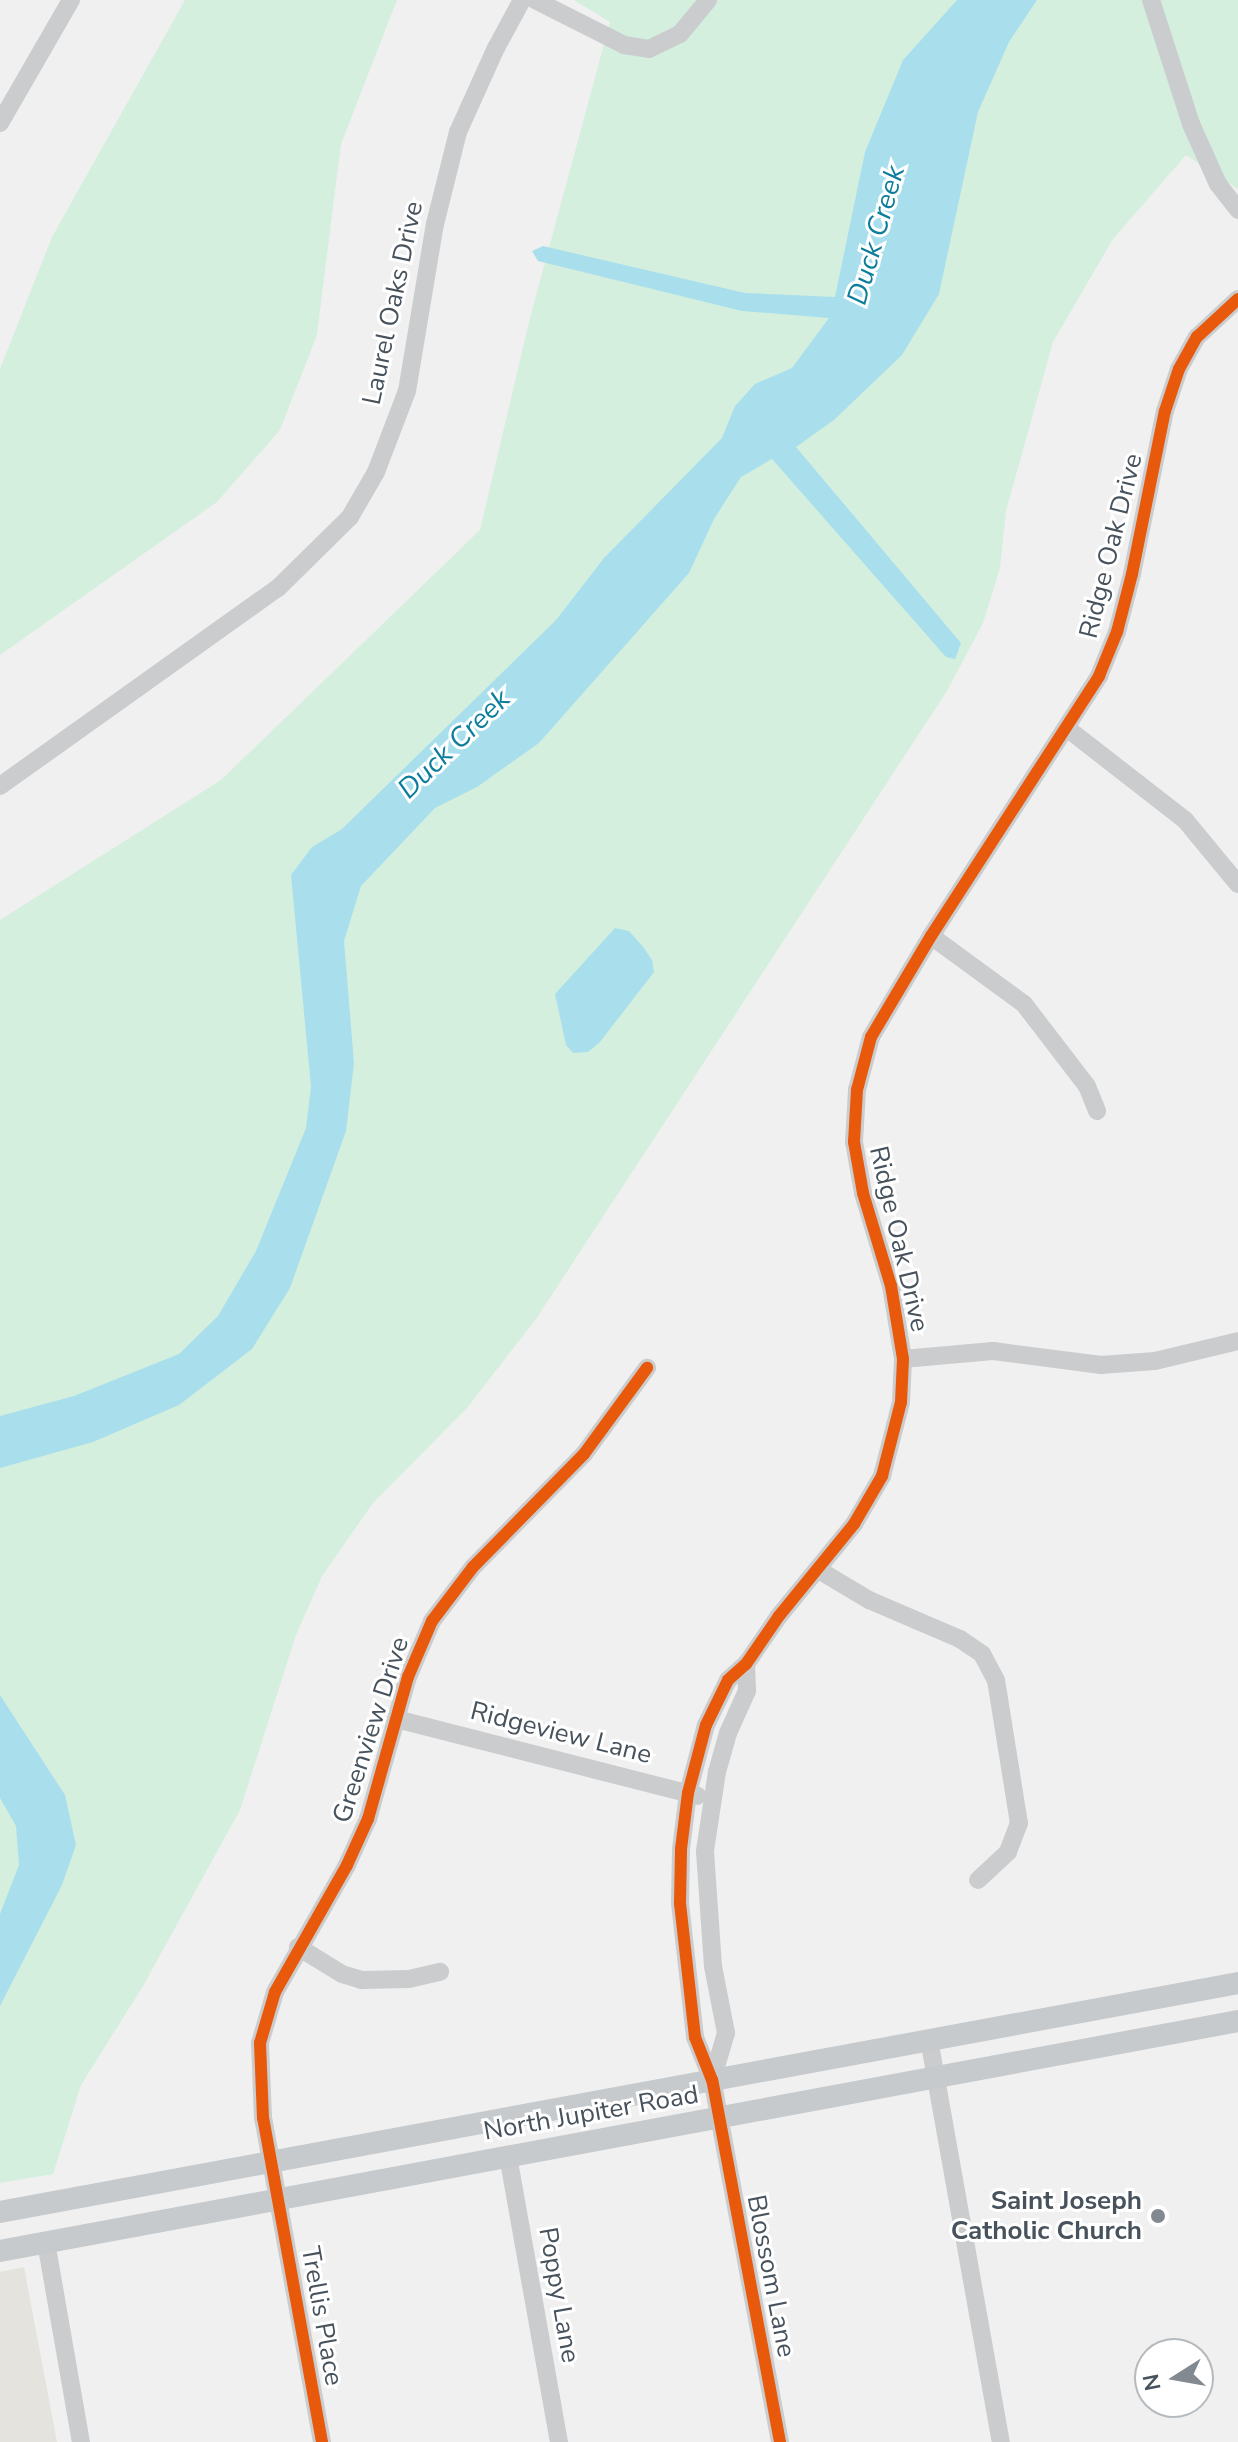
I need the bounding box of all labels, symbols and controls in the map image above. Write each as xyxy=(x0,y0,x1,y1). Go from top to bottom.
water label: Duck Creek xyxy=(840,162,912,308)
street label: Laurel Oaks Drive xyxy=(356,198,430,408)
street label: Ridge Oak Drive xyxy=(1073,450,1149,642)
water label: Duck Creek xyxy=(391,682,517,806)
street label: Ridge Oak Drive xyxy=(862,1143,936,1335)
street label: Greenview Drive xyxy=(326,1633,416,1827)
street label: Ridgeview Lane xyxy=(467,1695,655,1771)
street label: North Jupiter Road xyxy=(481,2079,701,2147)
place label: Saint Joseph Catholic Church xyxy=(951,2185,1142,2246)
street label: Blossom Lane xyxy=(740,2192,802,2360)
marker: Saint Joseph Catholic Church xyxy=(1149,2207,1167,2225)
street label: Poppy Lane xyxy=(532,2225,586,2365)
street label: Trellis Place xyxy=(294,2244,350,2388)
north arrow xyxy=(1134,2338,1214,2418)
text: N xyxy=(1136,2371,1169,2393)

